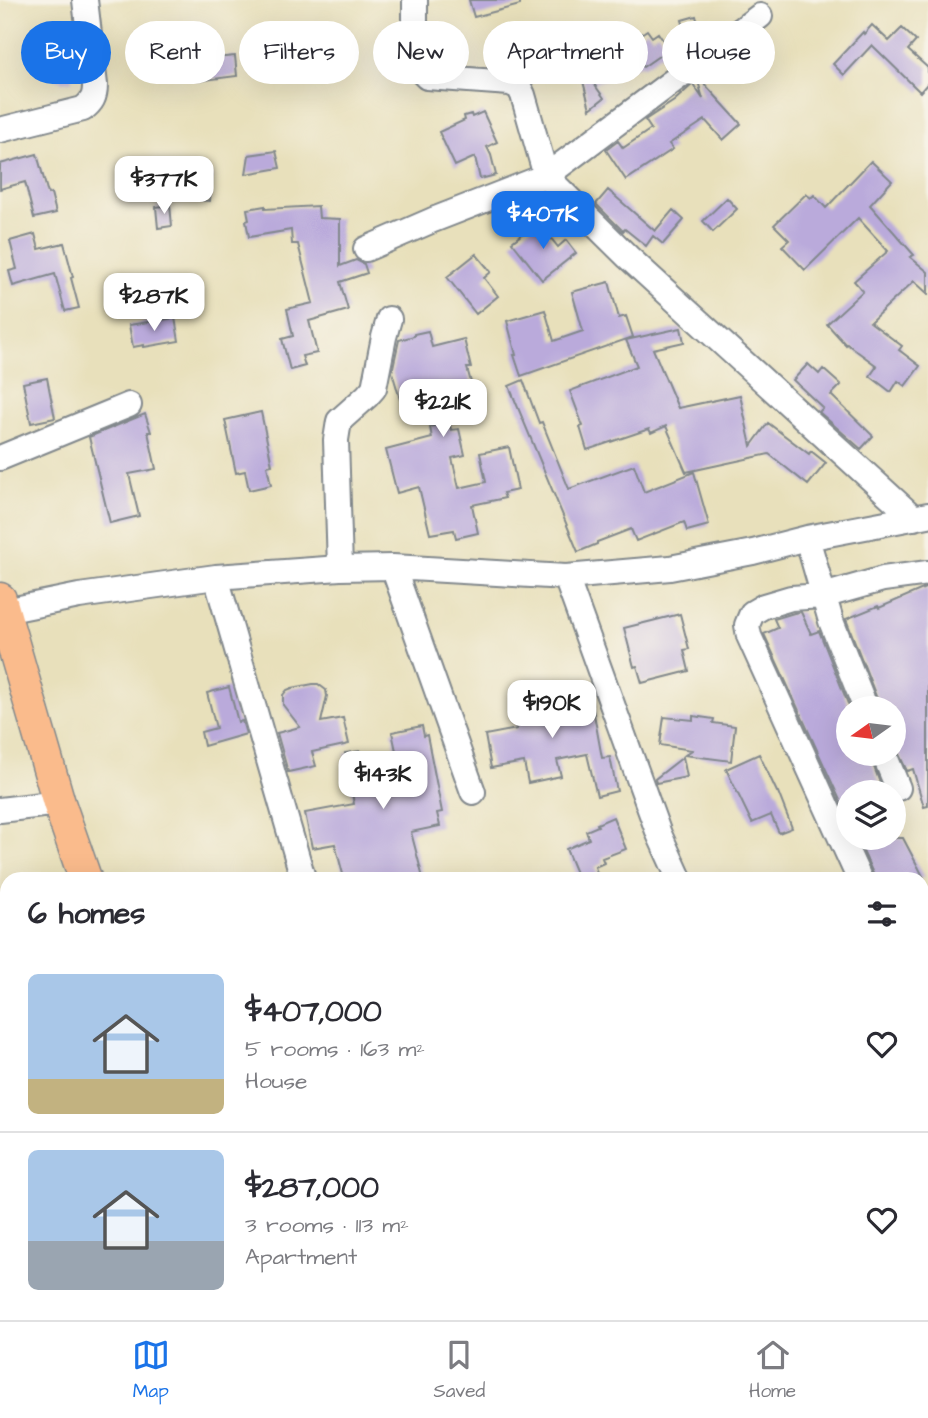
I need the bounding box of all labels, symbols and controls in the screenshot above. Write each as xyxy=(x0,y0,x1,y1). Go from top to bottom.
chip: Buy xyxy=(21,21,111,84)
chip: Rent xyxy=(125,21,225,84)
chip: Filters xyxy=(239,21,359,84)
chip: New xyxy=(373,21,469,84)
chip: Apartment xyxy=(483,21,648,84)
chip: House xyxy=(662,21,775,84)
pin: $377K xyxy=(115,156,213,216)
text: $377K xyxy=(131,163,197,195)
pin: $407K xyxy=(494,191,592,251)
text: $407K xyxy=(507,198,579,230)
pin: $287K xyxy=(105,274,203,333)
text: $287K xyxy=(120,280,188,312)
pin: $221K xyxy=(394,380,492,439)
text: $221K xyxy=(415,386,471,418)
pin: $190K xyxy=(503,680,601,740)
text: $190K xyxy=(523,687,581,719)
north arrow xyxy=(836,696,906,766)
map controls xyxy=(836,696,906,850)
pin: $143K xyxy=(334,752,432,811)
text: $143K xyxy=(354,758,412,790)
button: layers xyxy=(836,780,906,850)
text: 6 homes xyxy=(28,893,145,935)
icon: filters xyxy=(863,895,901,933)
text: $407,000 xyxy=(245,991,382,1033)
icon: home xyxy=(84,1002,168,1086)
icon: heart xyxy=(863,1025,901,1063)
text: 5 rooms · 163 m² xyxy=(245,1033,425,1065)
text: House xyxy=(245,1065,308,1097)
text: $287,000 xyxy=(245,1167,379,1209)
icon: home xyxy=(84,1178,168,1262)
icon: heart xyxy=(863,1201,901,1239)
text: 3 rooms · 113 m² xyxy=(245,1209,409,1241)
text: Apartment xyxy=(245,1241,357,1273)
tab: Map xyxy=(132,1336,170,1405)
tab: Saved xyxy=(433,1336,485,1405)
tab: Home xyxy=(749,1336,796,1405)

